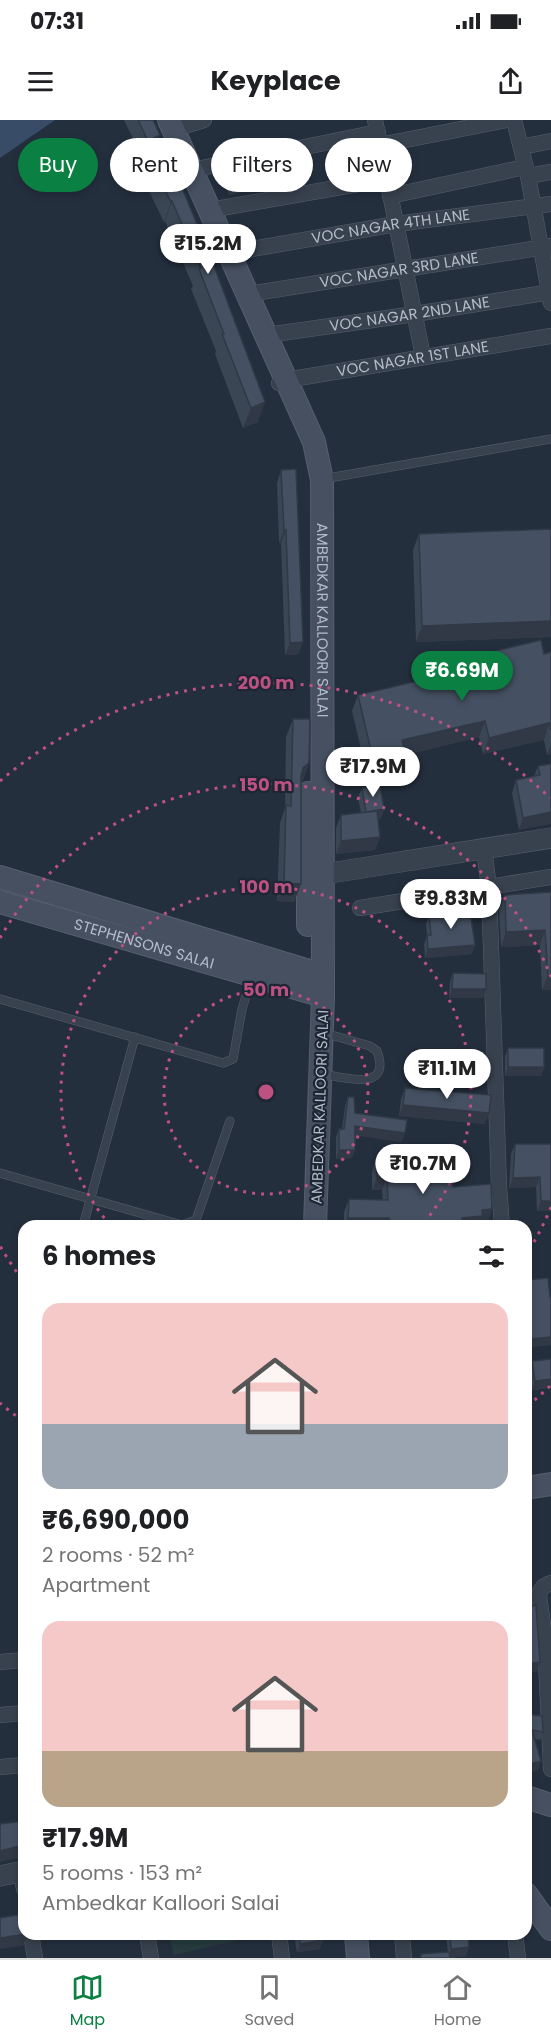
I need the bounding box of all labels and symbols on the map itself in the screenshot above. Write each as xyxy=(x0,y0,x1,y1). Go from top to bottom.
street label: VOC NAGAR 4TH LANE xyxy=(310,204,471,248)
pin: ₹15.2M xyxy=(159,224,257,275)
street label: VOC NAGAR 3RD LANE xyxy=(318,247,480,293)
street label: VOC NAGAR 2ND LANE xyxy=(328,291,491,336)
street label: VOC NAGAR 1ST LANE xyxy=(335,336,490,381)
street label: AMBEDKAR KALLOORI SALAI xyxy=(312,523,333,717)
pin: ₹6.69M xyxy=(413,651,511,702)
text: 200 m xyxy=(238,670,294,695)
pin: ₹17.9M xyxy=(324,747,422,798)
text: 150 m xyxy=(239,772,293,797)
text: 100 m xyxy=(239,874,293,899)
pin: ₹9.83M xyxy=(402,879,500,930)
street label: STEPHENSONS SALAI xyxy=(72,913,217,974)
text: 50 m xyxy=(243,977,289,1002)
street label: AMBEDKAR KALLOORI SALAI xyxy=(306,1009,333,1204)
pin: ₹11.1M xyxy=(398,1049,496,1100)
centre of rings xyxy=(256,1082,276,1102)
pin: ₹10.7M xyxy=(374,1144,472,1195)

